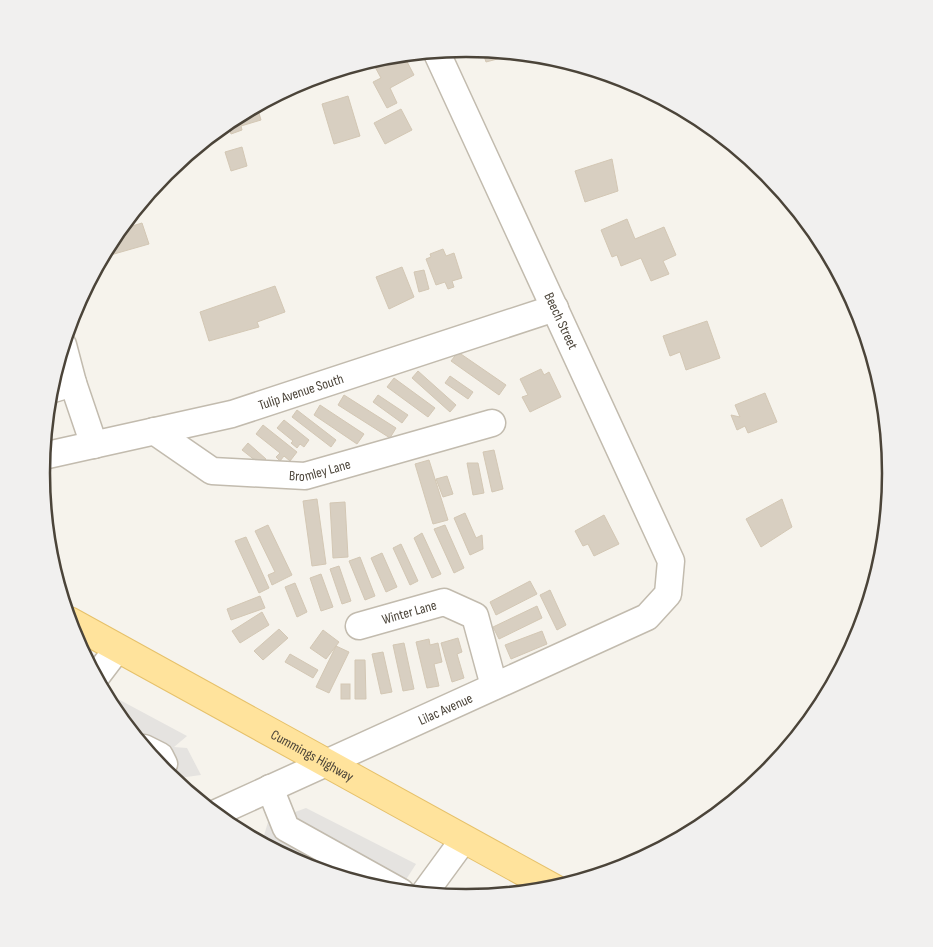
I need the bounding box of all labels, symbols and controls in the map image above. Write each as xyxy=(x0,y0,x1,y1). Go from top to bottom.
street label: Beech Street xyxy=(540,290,582,352)
street label: Tulip Avenue South xyxy=(256,370,346,413)
street label: Bromley Lane xyxy=(289,455,352,484)
street label: Winter Lane xyxy=(380,596,438,628)
street label: Lilac Avenue xyxy=(415,689,475,729)
street label: Cummings Highway xyxy=(268,726,357,785)

